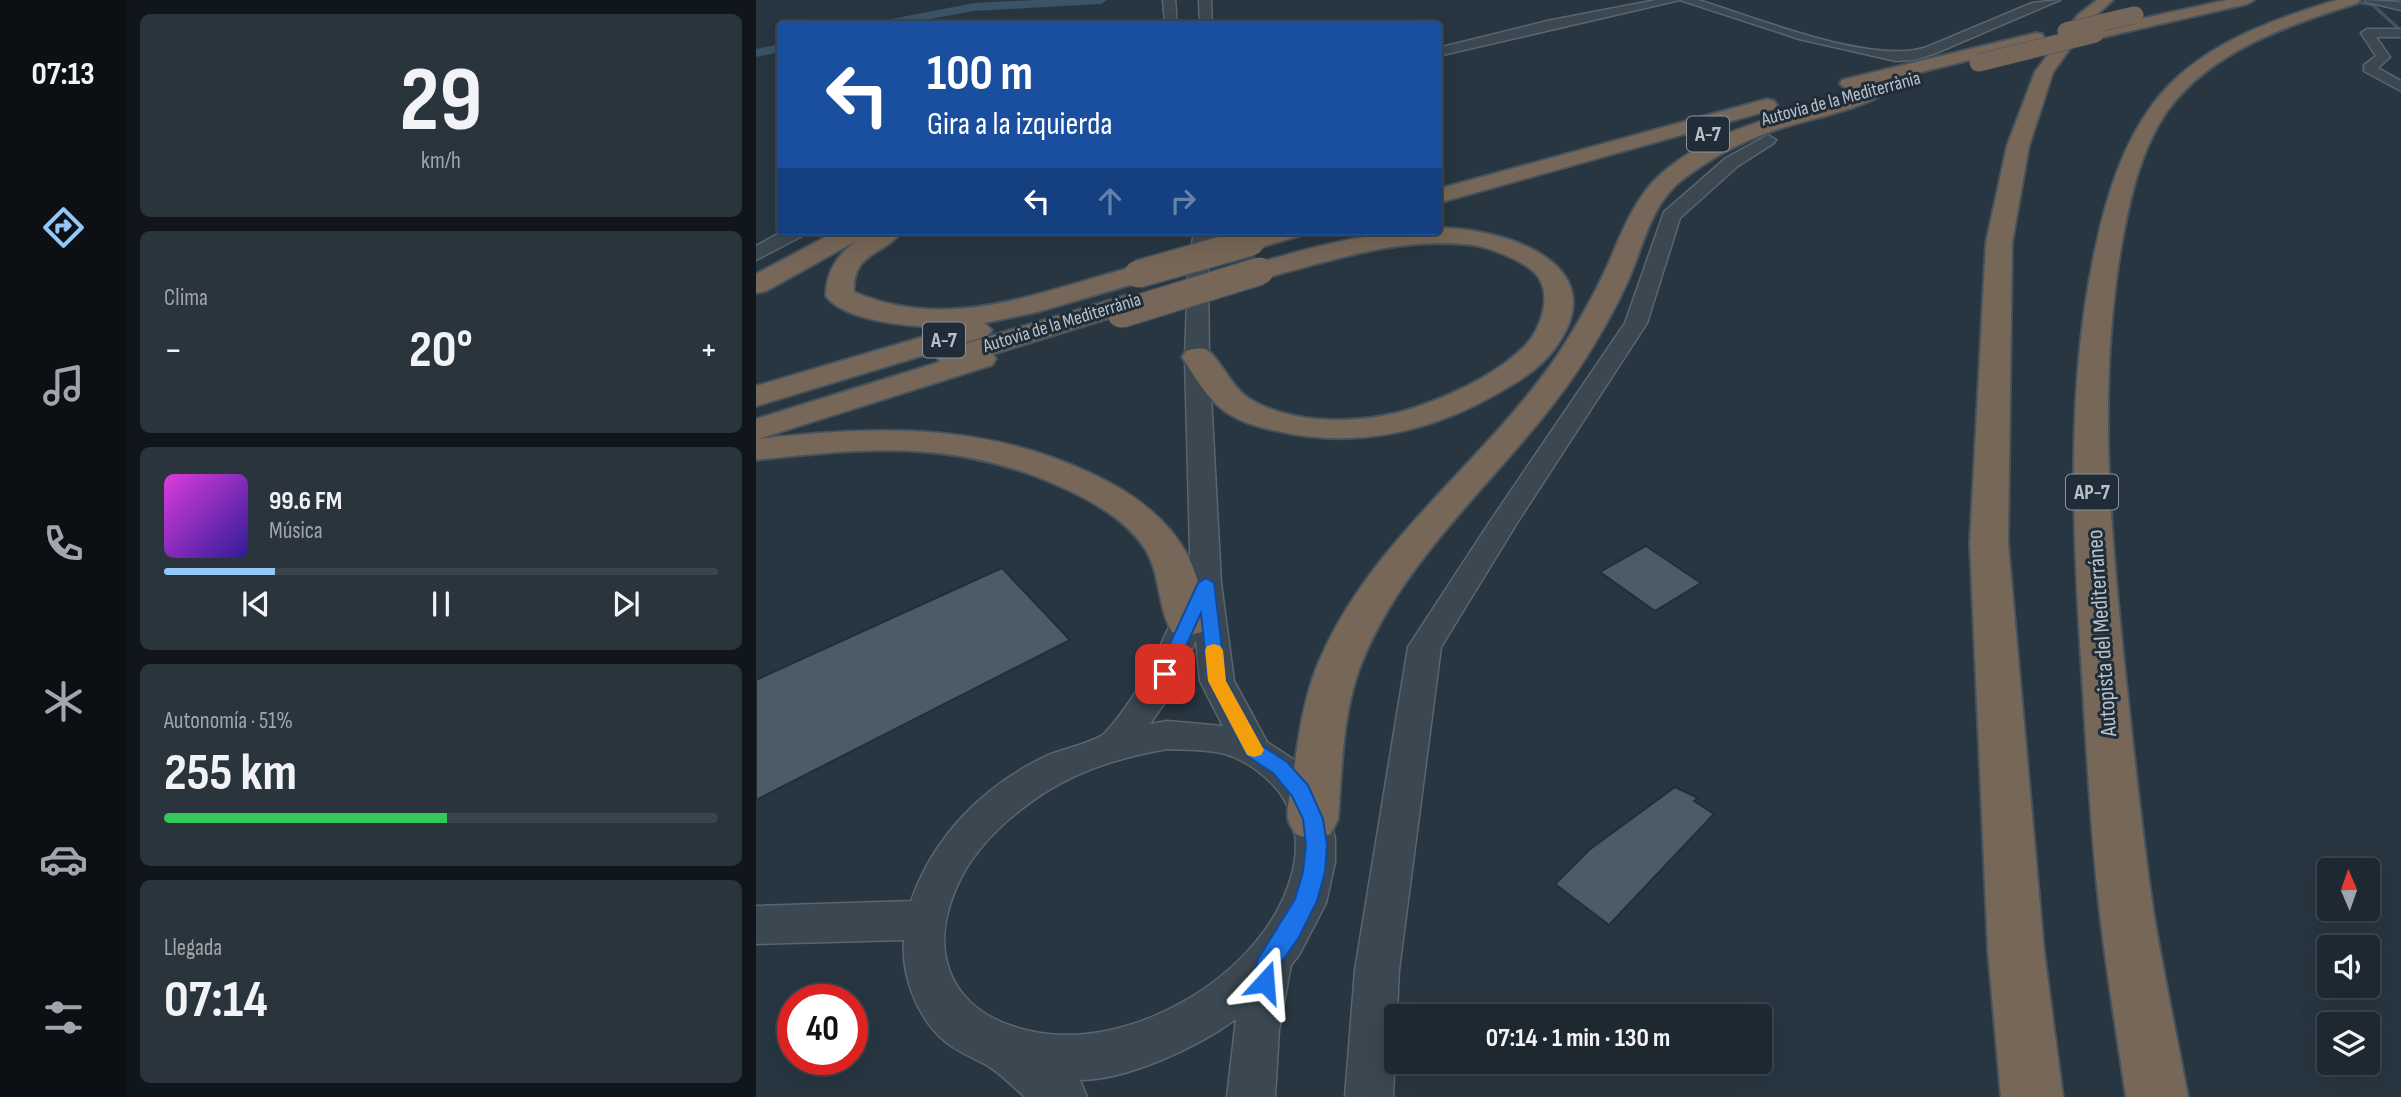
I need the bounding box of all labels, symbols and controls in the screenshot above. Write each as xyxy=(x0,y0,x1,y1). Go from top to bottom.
text: 100 m xyxy=(927,45,1033,104)
text: 29 xyxy=(400,47,483,156)
icon: left xyxy=(812,49,903,140)
text: 07:13 xyxy=(31,55,95,94)
street label: Autovia de la Mediterrània xyxy=(1758,67,1923,132)
text: Gira a la izquierda xyxy=(927,105,1113,144)
road number: A-7 xyxy=(1687,116,1729,152)
text: km/h xyxy=(421,147,461,175)
icon: left xyxy=(1018,182,1056,220)
icon: ahead xyxy=(1091,182,1129,220)
icon: right xyxy=(1164,182,1202,220)
icon: directions xyxy=(39,203,88,252)
text: Clima xyxy=(164,284,208,312)
street label: Autovia de la Mediterrània xyxy=(979,288,1144,358)
text: 20° xyxy=(409,319,473,382)
road number: A-7 xyxy=(923,322,965,358)
text: − xyxy=(164,328,183,373)
text: + xyxy=(699,328,718,373)
icon: music xyxy=(39,361,88,410)
road number: AP-7 xyxy=(2066,475,2118,510)
text: 99.6 FM xyxy=(269,486,342,517)
text: Música xyxy=(269,517,323,545)
icon: phone xyxy=(39,519,88,568)
street label: Autopista del Mediterráneo xyxy=(2081,529,2123,738)
icon: previous xyxy=(237,585,275,623)
icon: pause xyxy=(422,585,460,623)
icon: next xyxy=(607,585,645,623)
pin xyxy=(1135,644,1195,704)
icon: arrive xyxy=(1146,655,1184,693)
icon: climate xyxy=(39,677,88,726)
text: Autonomía · 51% xyxy=(164,707,293,735)
text: 255 km xyxy=(164,742,297,805)
icon: car xyxy=(39,835,88,884)
north arrow xyxy=(2317,858,2380,920)
map controls xyxy=(2317,858,2380,1075)
text: Llegada xyxy=(164,934,222,962)
button: sound xyxy=(2317,935,2380,998)
position arrow xyxy=(1228,945,1302,1019)
text: 07:14 xyxy=(164,969,268,1032)
speed limit sign: 40 xyxy=(777,984,868,1075)
icon: filters xyxy=(39,993,88,1042)
button: layers xyxy=(2317,1012,2380,1075)
text: 07:14 · 1 min · 130 m xyxy=(1486,1023,1670,1054)

